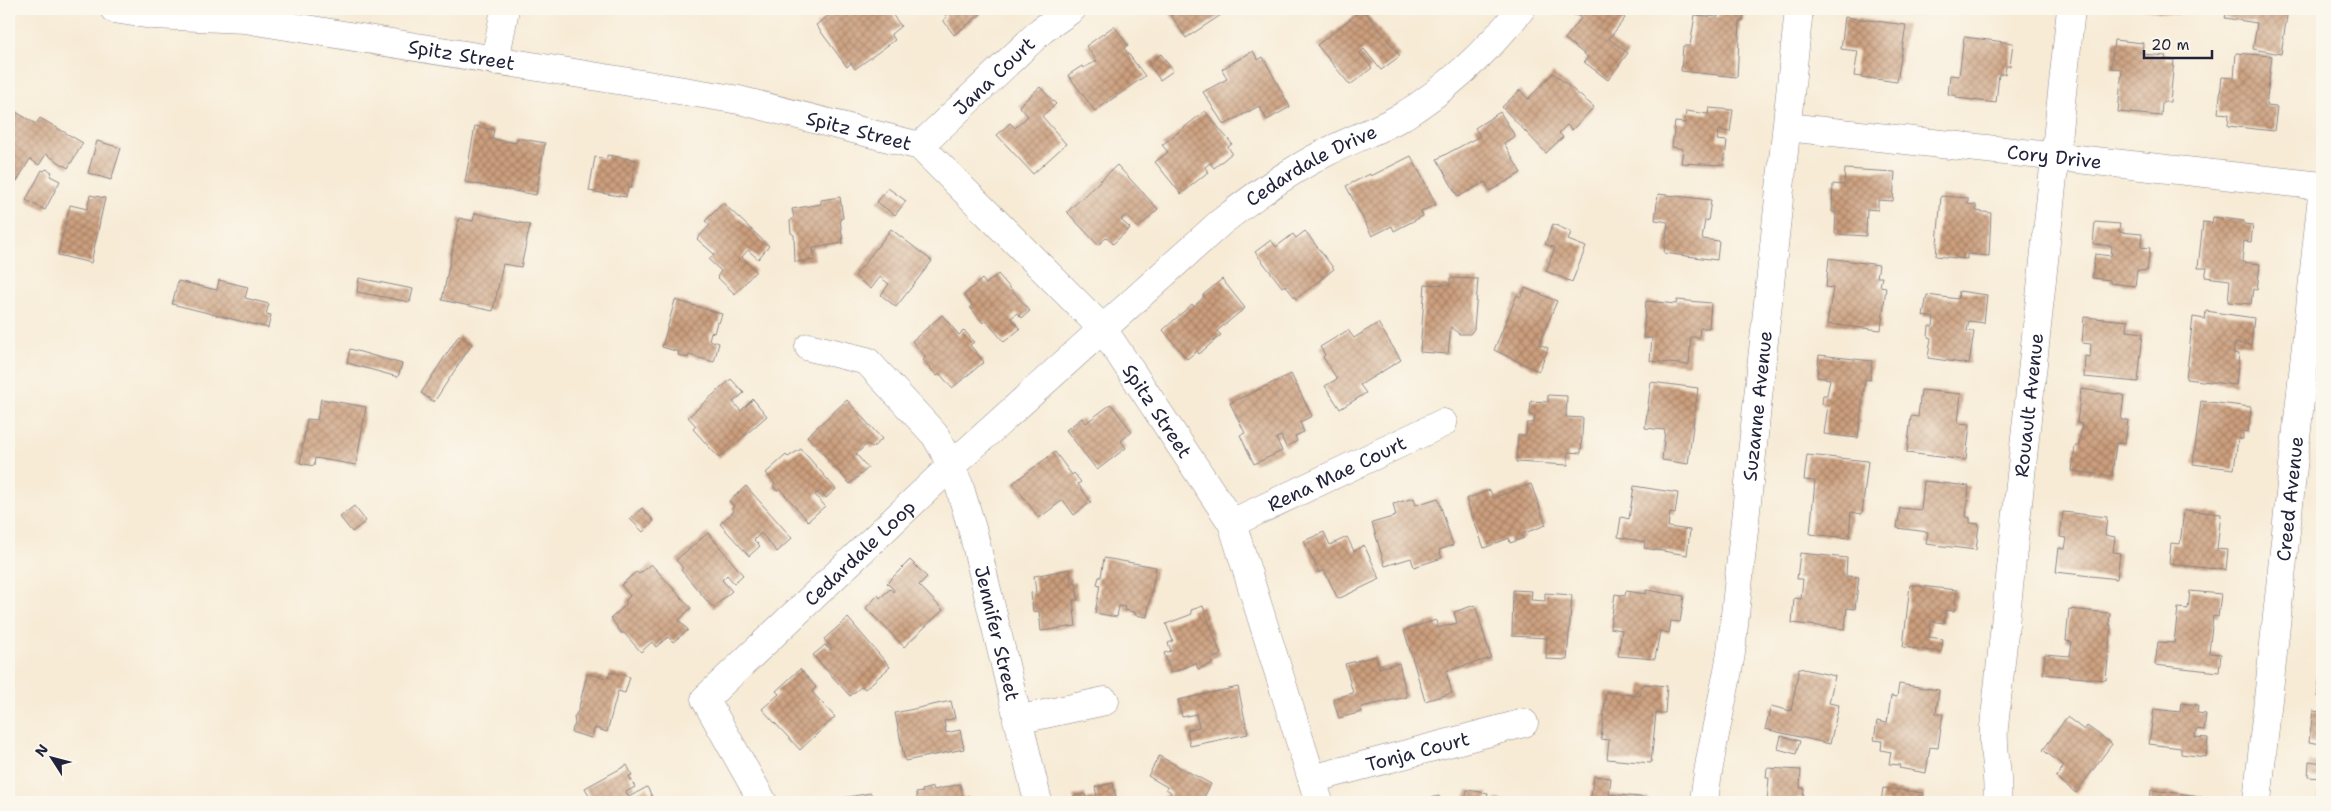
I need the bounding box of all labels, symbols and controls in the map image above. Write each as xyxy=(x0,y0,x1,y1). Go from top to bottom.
scale bar xyxy=(2144,28,2211,60)
street label: Jana Court xyxy=(948,31,1040,120)
street label: Spitz Street xyxy=(406,33,517,76)
text: 20 m xyxy=(2151,35,2190,55)
street label: Spitz Street xyxy=(804,105,914,156)
street label: Cedardale Drive xyxy=(1240,118,1381,212)
street label: Cory Drive xyxy=(2006,139,2103,174)
street label: Suzanne Avenue xyxy=(1737,329,1777,482)
street label: Rouault Avenue xyxy=(2008,332,2049,478)
street label: Spitz Street xyxy=(1117,359,1198,463)
street label: Rena Mae Court xyxy=(1263,430,1410,517)
street label: Creed Avenue xyxy=(2270,435,2309,563)
street label: Cedardale Loop xyxy=(799,494,920,611)
street label: Jennifer Street xyxy=(969,563,1026,703)
street label: Tonja Court xyxy=(1363,726,1472,777)
north arrow xyxy=(28,734,78,784)
text: N xyxy=(31,741,52,760)

